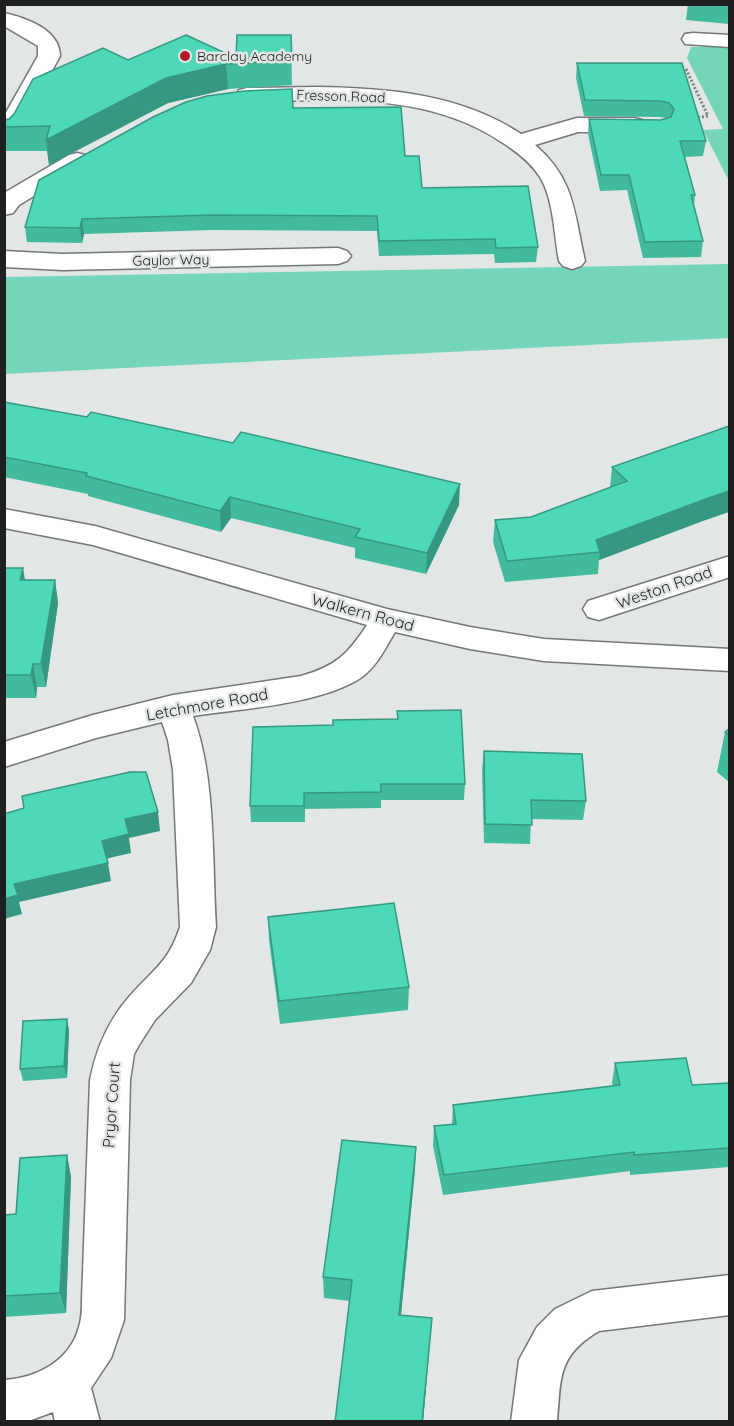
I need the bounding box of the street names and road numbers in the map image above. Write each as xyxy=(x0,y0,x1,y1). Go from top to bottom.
street label: Fresson Road xyxy=(296,85,386,107)
street label: Gaylor Way xyxy=(132,250,210,270)
street label: Weston Road xyxy=(613,561,715,613)
street label: Walkern Road xyxy=(309,589,417,635)
street label: Letchmore Road xyxy=(144,683,270,725)
street label: Pryor Court xyxy=(98,1062,124,1148)

